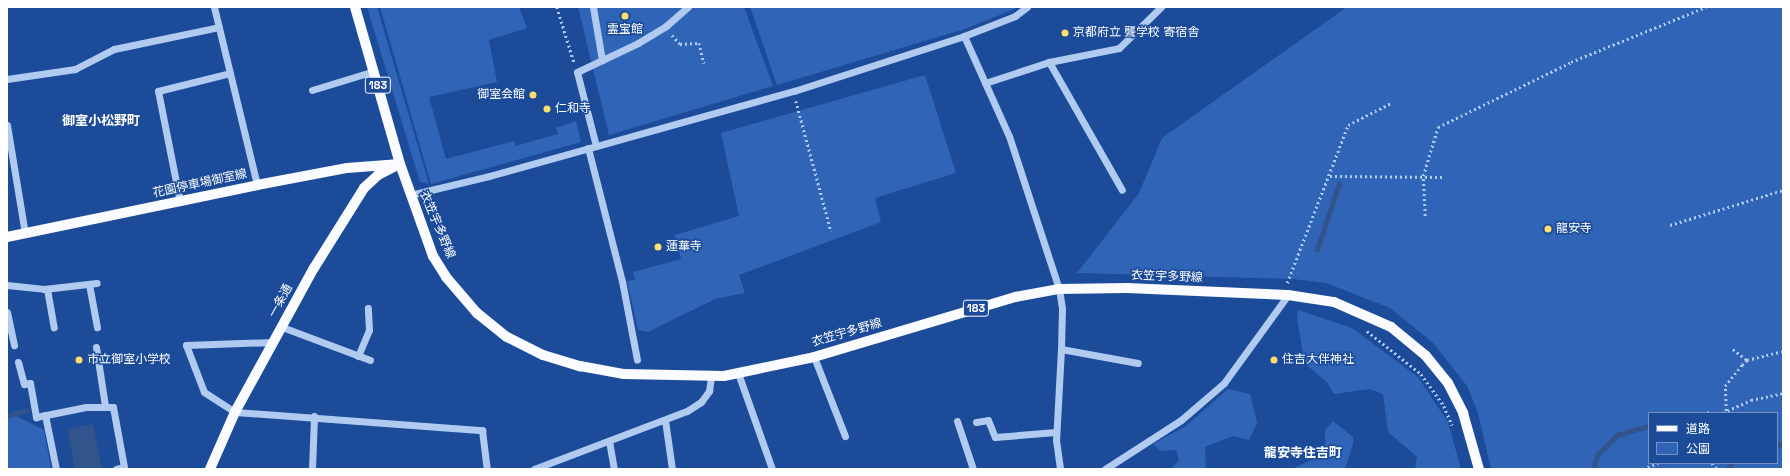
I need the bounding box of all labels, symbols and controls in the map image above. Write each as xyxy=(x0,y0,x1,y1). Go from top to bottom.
marker: 霊宝館 xyxy=(620,11,630,21)
place label: 霊宝館 xyxy=(607,23,643,37)
place label: 京都府立 聾学校 寄宿舎 xyxy=(1073,26,1199,40)
marker: 京都府立 聾学校 寄宿舎 xyxy=(1060,28,1070,38)
road number: 183 xyxy=(364,76,392,94)
place label: 御室会館 xyxy=(477,88,525,102)
marker: 御室会館 xyxy=(528,90,538,100)
place label: 仁和寺 xyxy=(555,102,591,116)
marker: 仁和寺 xyxy=(542,104,552,114)
district label: 御室小松野町 xyxy=(62,113,140,129)
street label: 花園停車場御室線 xyxy=(152,167,248,201)
street label: 衣笠宇多野線 xyxy=(416,189,458,261)
place label: 龍安寺 xyxy=(1556,222,1592,236)
marker: 龍安寺 xyxy=(1543,224,1553,234)
place label: 蓮華寺 xyxy=(666,240,702,254)
marker: 蓮華寺 xyxy=(653,242,663,252)
street label: 衣笠宇多野線 xyxy=(1131,269,1203,285)
street label: 一条通 xyxy=(266,282,296,320)
road number: 183 xyxy=(962,299,990,317)
street label: 衣笠宇多野線 xyxy=(810,316,884,350)
place label: 市立御室小学校 xyxy=(87,353,171,367)
place label: 住吉大伴神社 xyxy=(1282,353,1354,367)
marker: 市立御室小学校 xyxy=(74,355,84,365)
marker: 住吉大伴神社 xyxy=(1269,355,1279,365)
legend xyxy=(1648,412,1778,464)
text: 道路 xyxy=(1686,421,1710,437)
text: 公園 xyxy=(1686,441,1710,457)
district label: 龍安寺住吉町 xyxy=(1264,445,1342,461)

